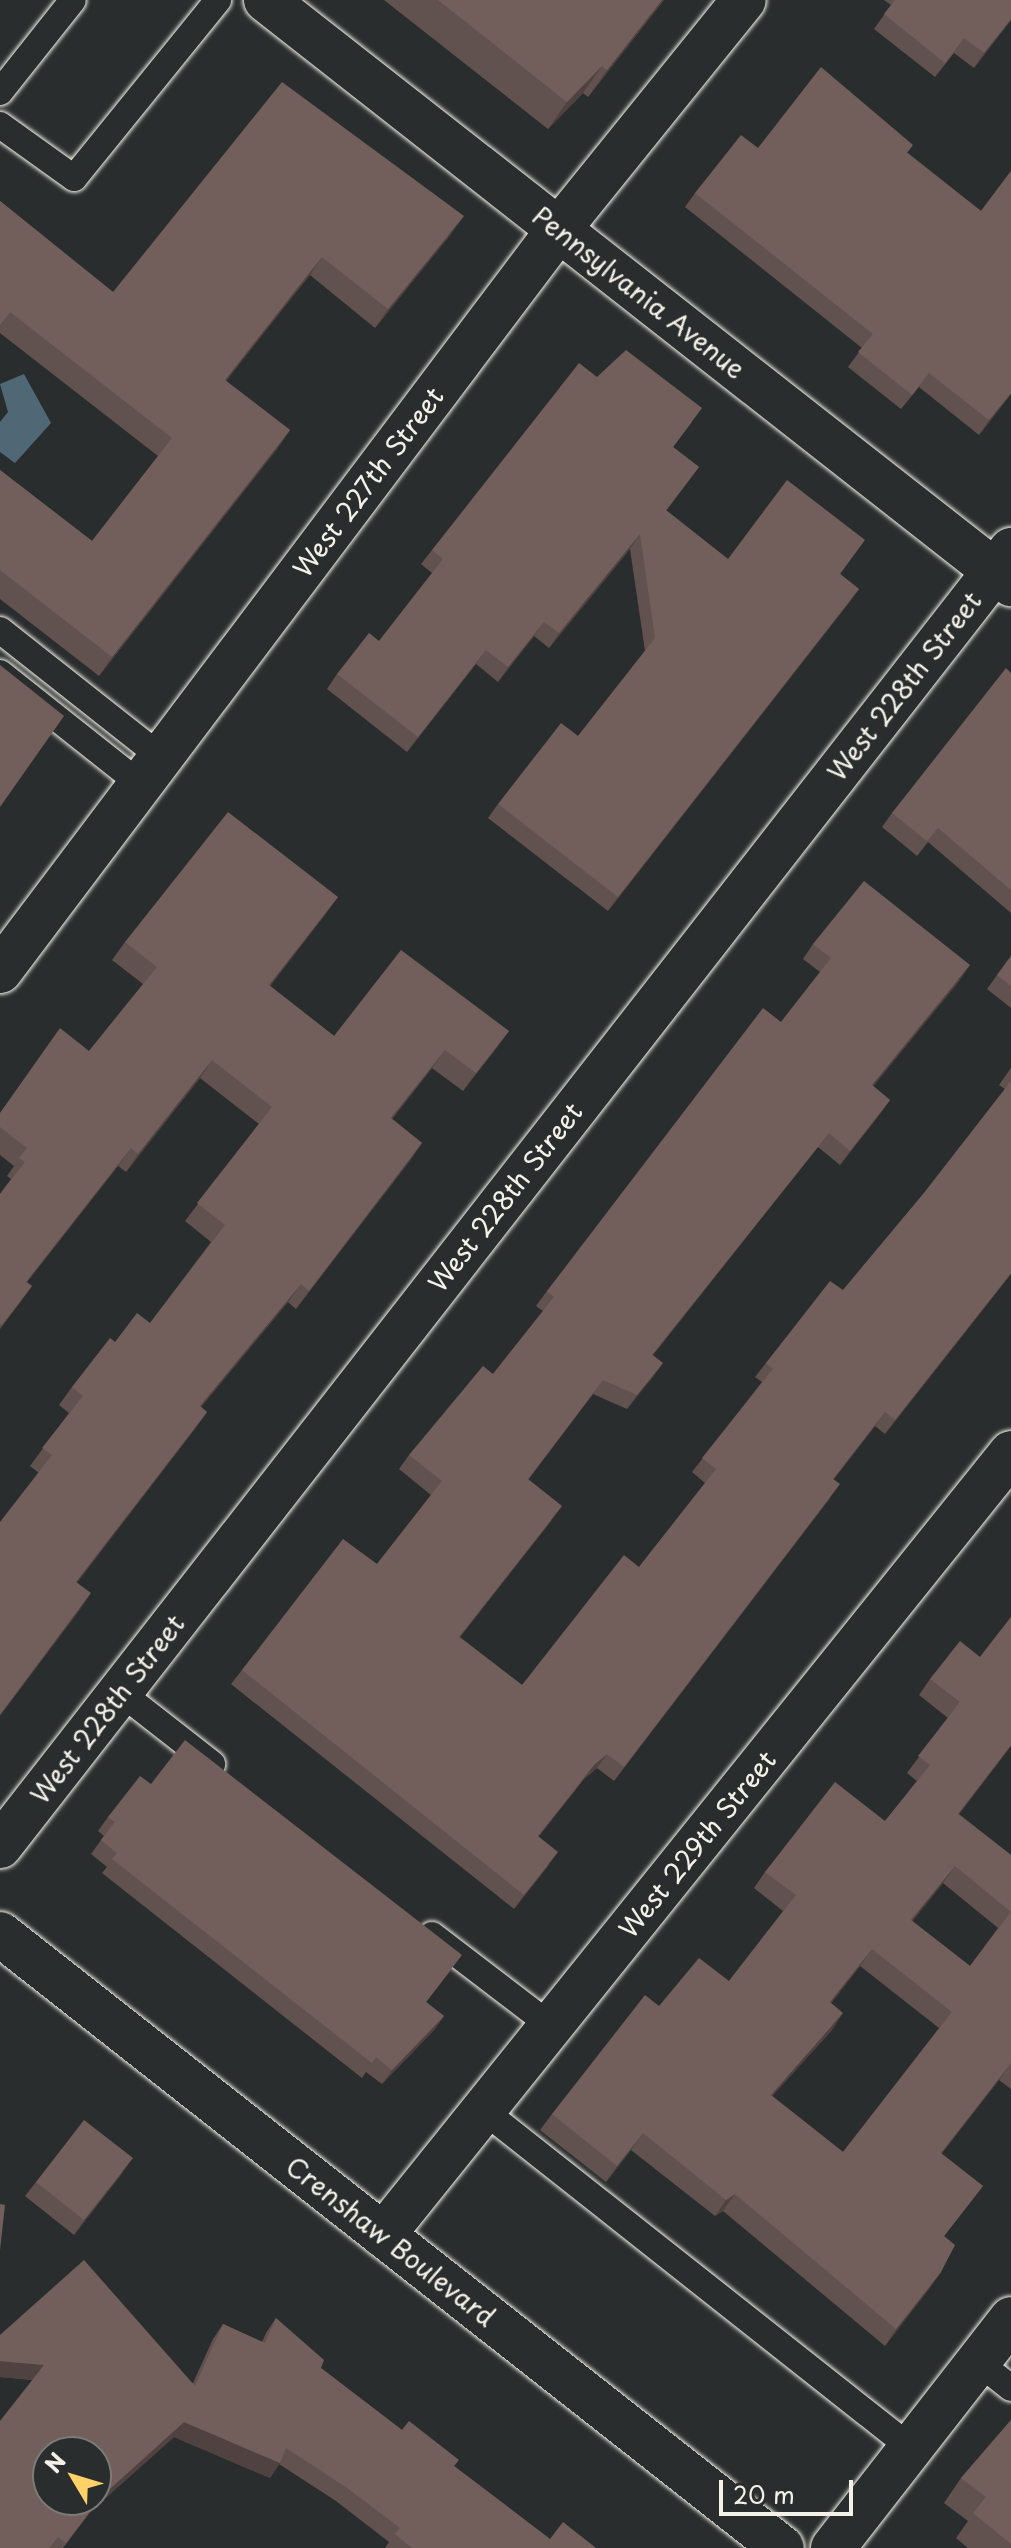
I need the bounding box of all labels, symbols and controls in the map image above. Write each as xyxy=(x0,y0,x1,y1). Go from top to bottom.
street label: Pennsylvania Avenue xyxy=(527,200,751,384)
street label: West 227th Street xyxy=(287,381,449,583)
street label: West 228th Street xyxy=(820,585,988,787)
street label: West 228th Street xyxy=(421,1096,589,1298)
street label: West 228th Street xyxy=(23,1608,191,1810)
street label: West 229th Street xyxy=(612,1744,782,1944)
street label: Crenshaw Boulevard xyxy=(280,2149,502,2333)
north arrow xyxy=(32,2436,112,2516)
text: N xyxy=(36,2445,73,2479)
scale bar xyxy=(723,2464,857,2514)
text: 20 m xyxy=(733,2476,795,2512)

